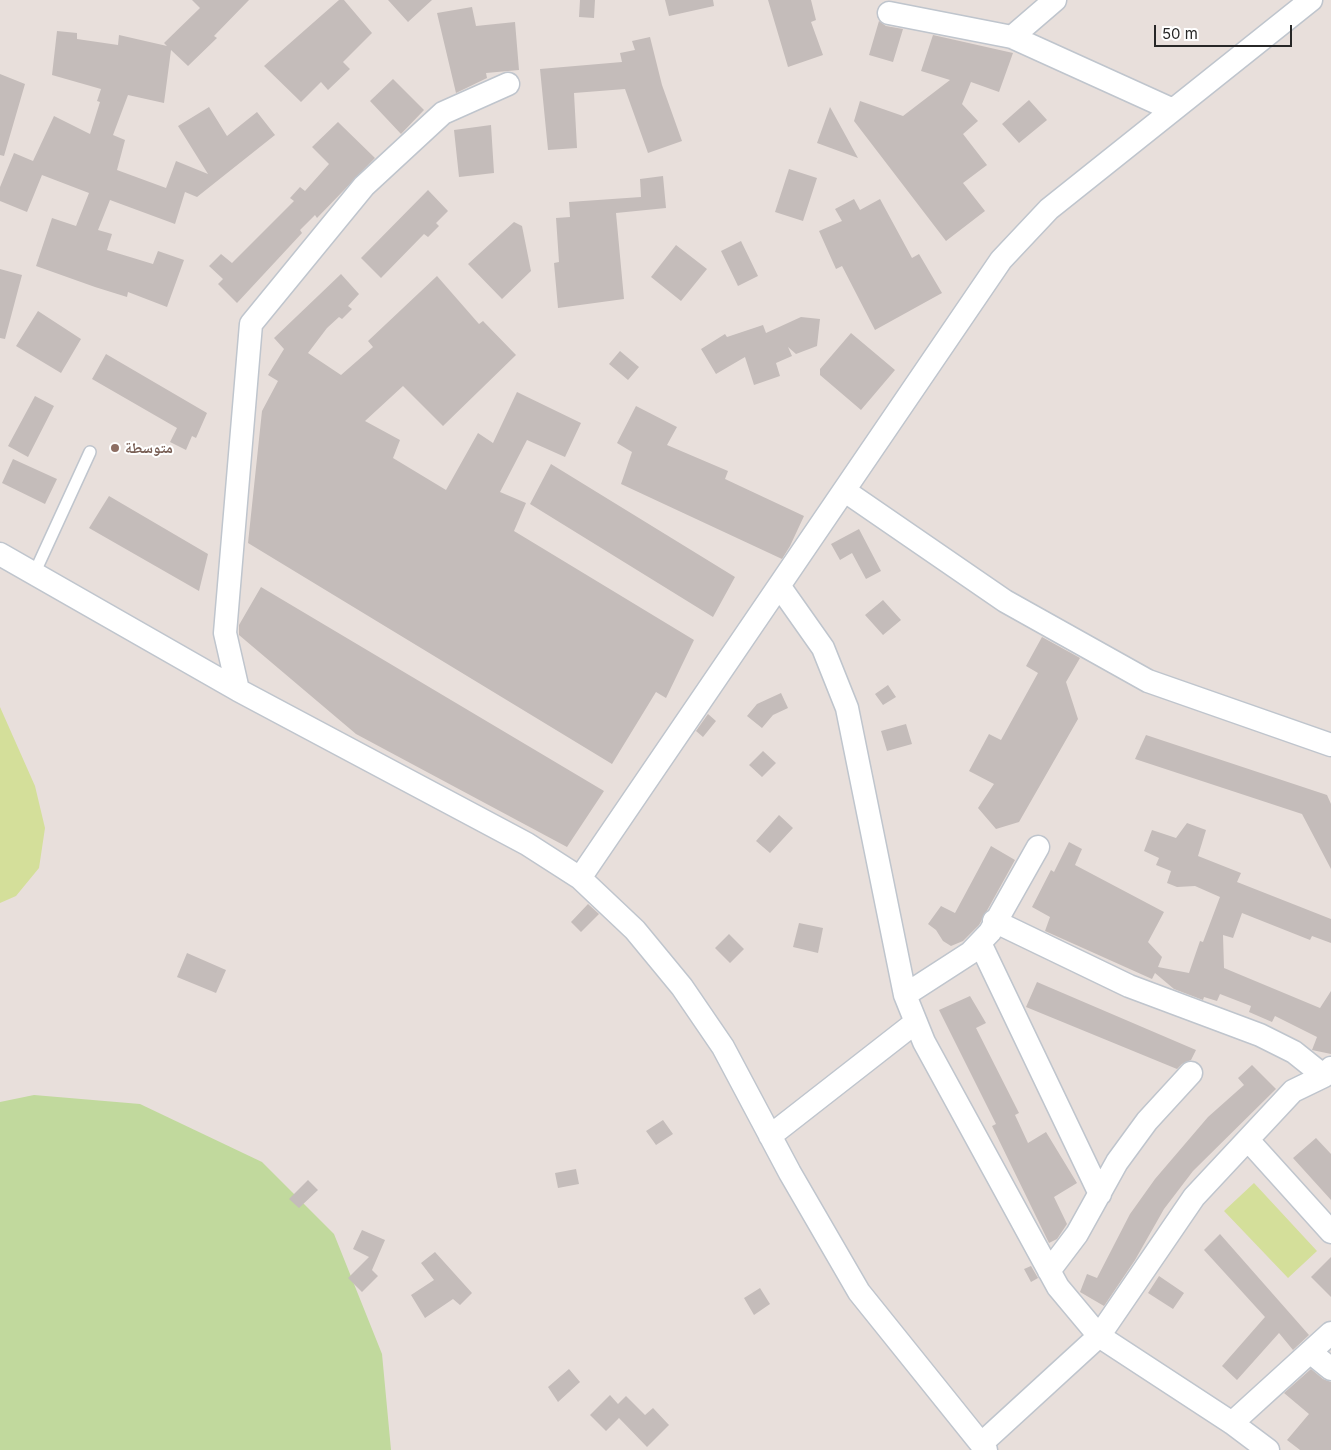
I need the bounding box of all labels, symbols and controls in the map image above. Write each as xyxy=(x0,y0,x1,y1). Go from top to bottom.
scale bar xyxy=(1156,15,1294,47)
text: 50 m xyxy=(1162,24,1198,43)
place label: متوسطة xyxy=(125,439,173,457)
marker: متوسطة xyxy=(109,442,121,454)

